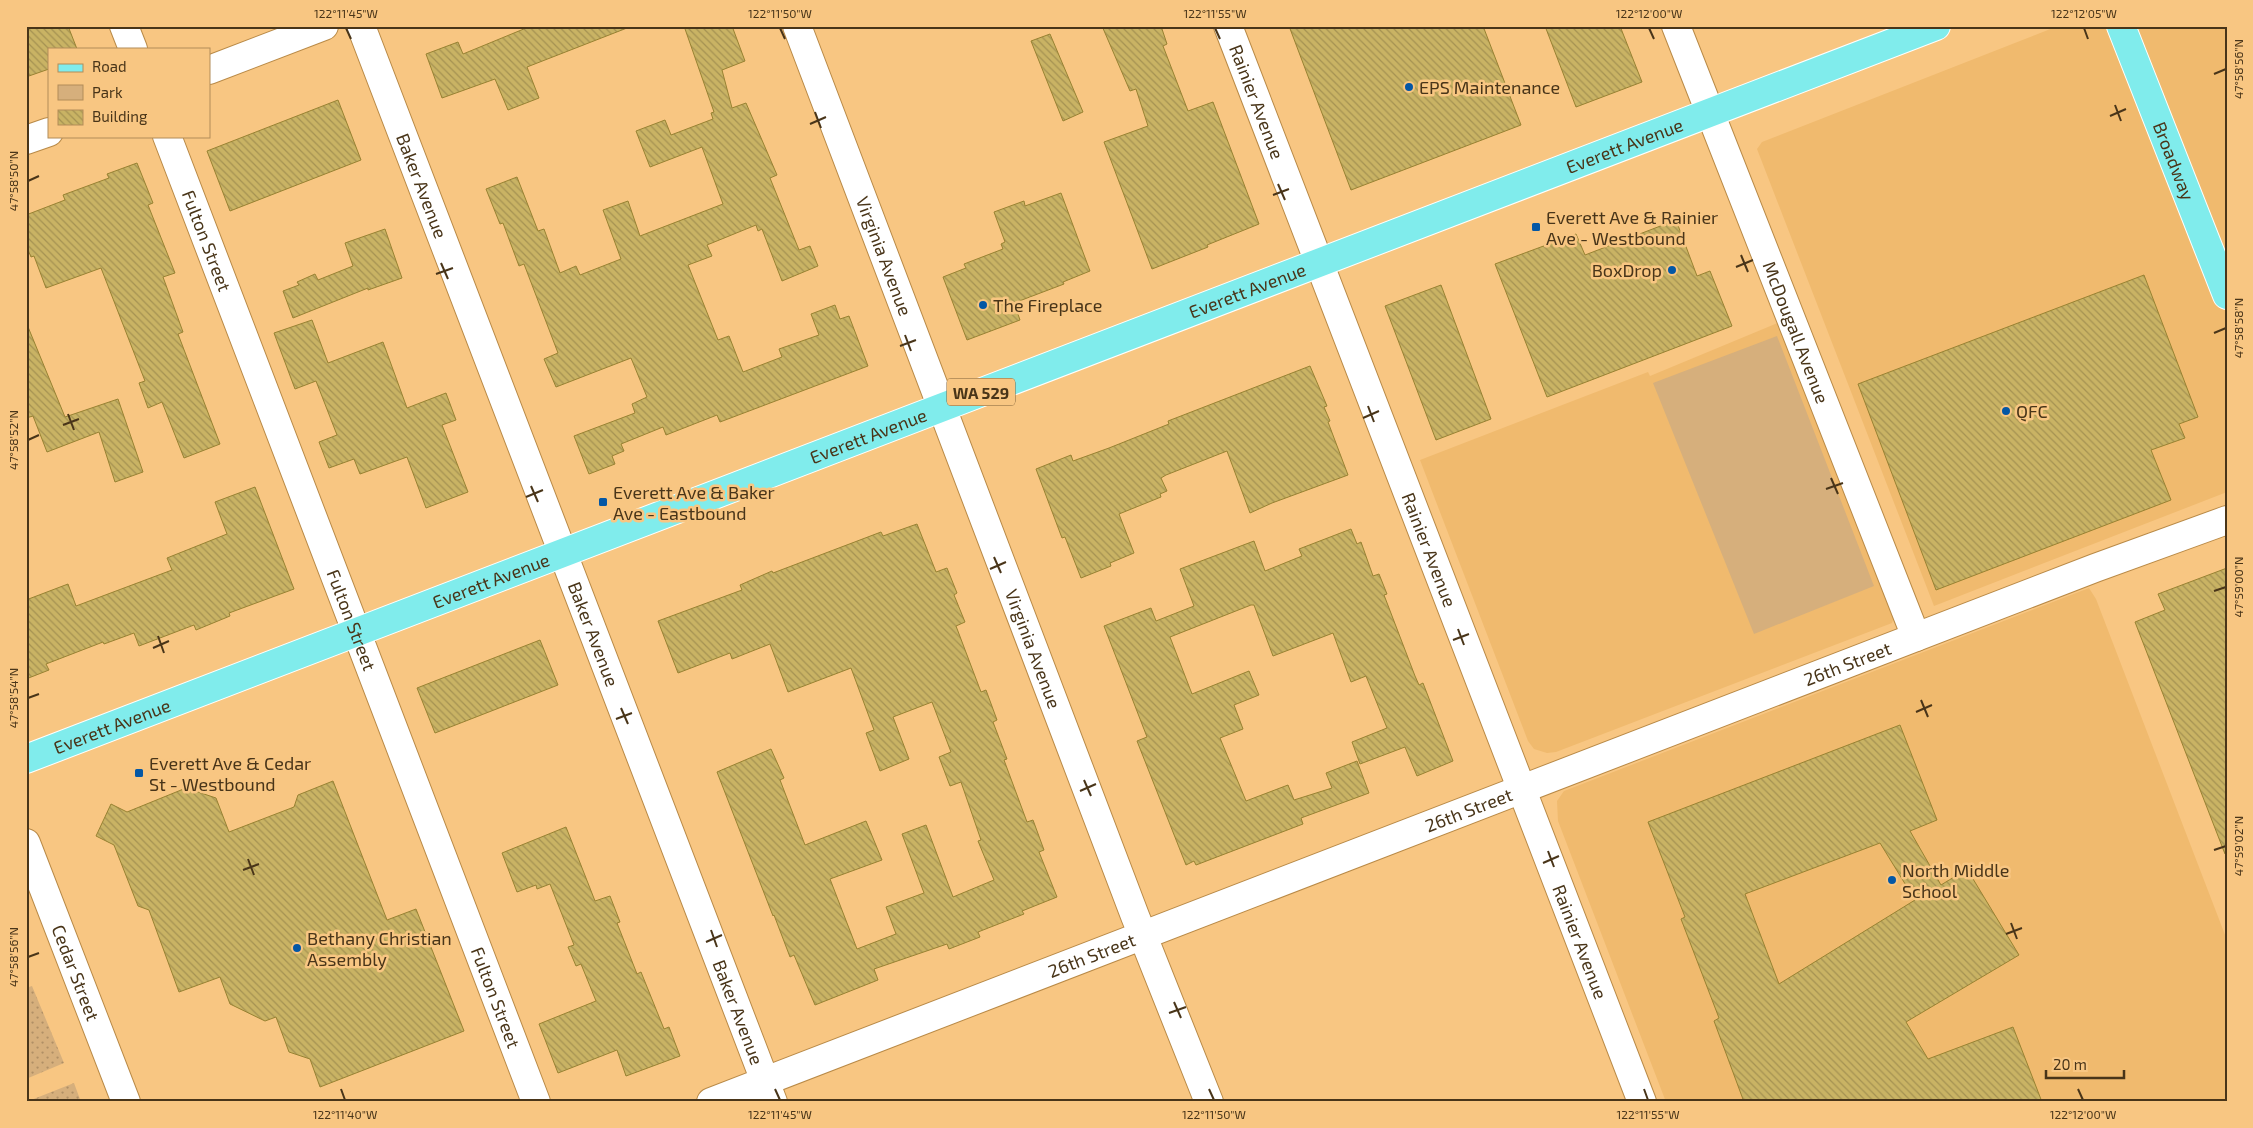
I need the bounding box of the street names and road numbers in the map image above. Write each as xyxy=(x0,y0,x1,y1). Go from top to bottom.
street label: Rainier Avenue xyxy=(1225,41,1289,162)
street label: Everett Avenue xyxy=(1563,113,1686,178)
street label: Broadway xyxy=(2149,118,2200,204)
street label: Baker Avenue xyxy=(392,130,452,241)
street label: Fulton Street xyxy=(178,187,236,294)
street label: Virginia Avenue xyxy=(852,193,917,319)
street label: Everett Avenue xyxy=(1186,258,1309,323)
street label: McDougall Avenue xyxy=(1758,258,1834,407)
road number: WA 529 xyxy=(947,378,1015,406)
street label: Everett Avenue xyxy=(807,403,930,468)
street label: Rainier Avenue xyxy=(1397,489,1461,610)
street label: Everett Avenue xyxy=(429,548,553,613)
street label: Fulton Street xyxy=(323,566,381,674)
street label: Baker Avenue xyxy=(564,578,624,689)
street label: Virginia Avenue xyxy=(1001,586,1066,711)
street label: 26th Street xyxy=(1801,637,1894,690)
street label: Everett Avenue xyxy=(50,694,173,758)
street label: 26th Street xyxy=(1422,783,1515,836)
street label: Rainier Avenue xyxy=(1548,881,1612,1002)
street label: Cedar Street xyxy=(48,922,105,1024)
street label: 26th Street xyxy=(1045,928,1139,982)
street label: Fulton Street xyxy=(467,944,525,1051)
street label: Baker Avenue xyxy=(709,957,769,1068)

